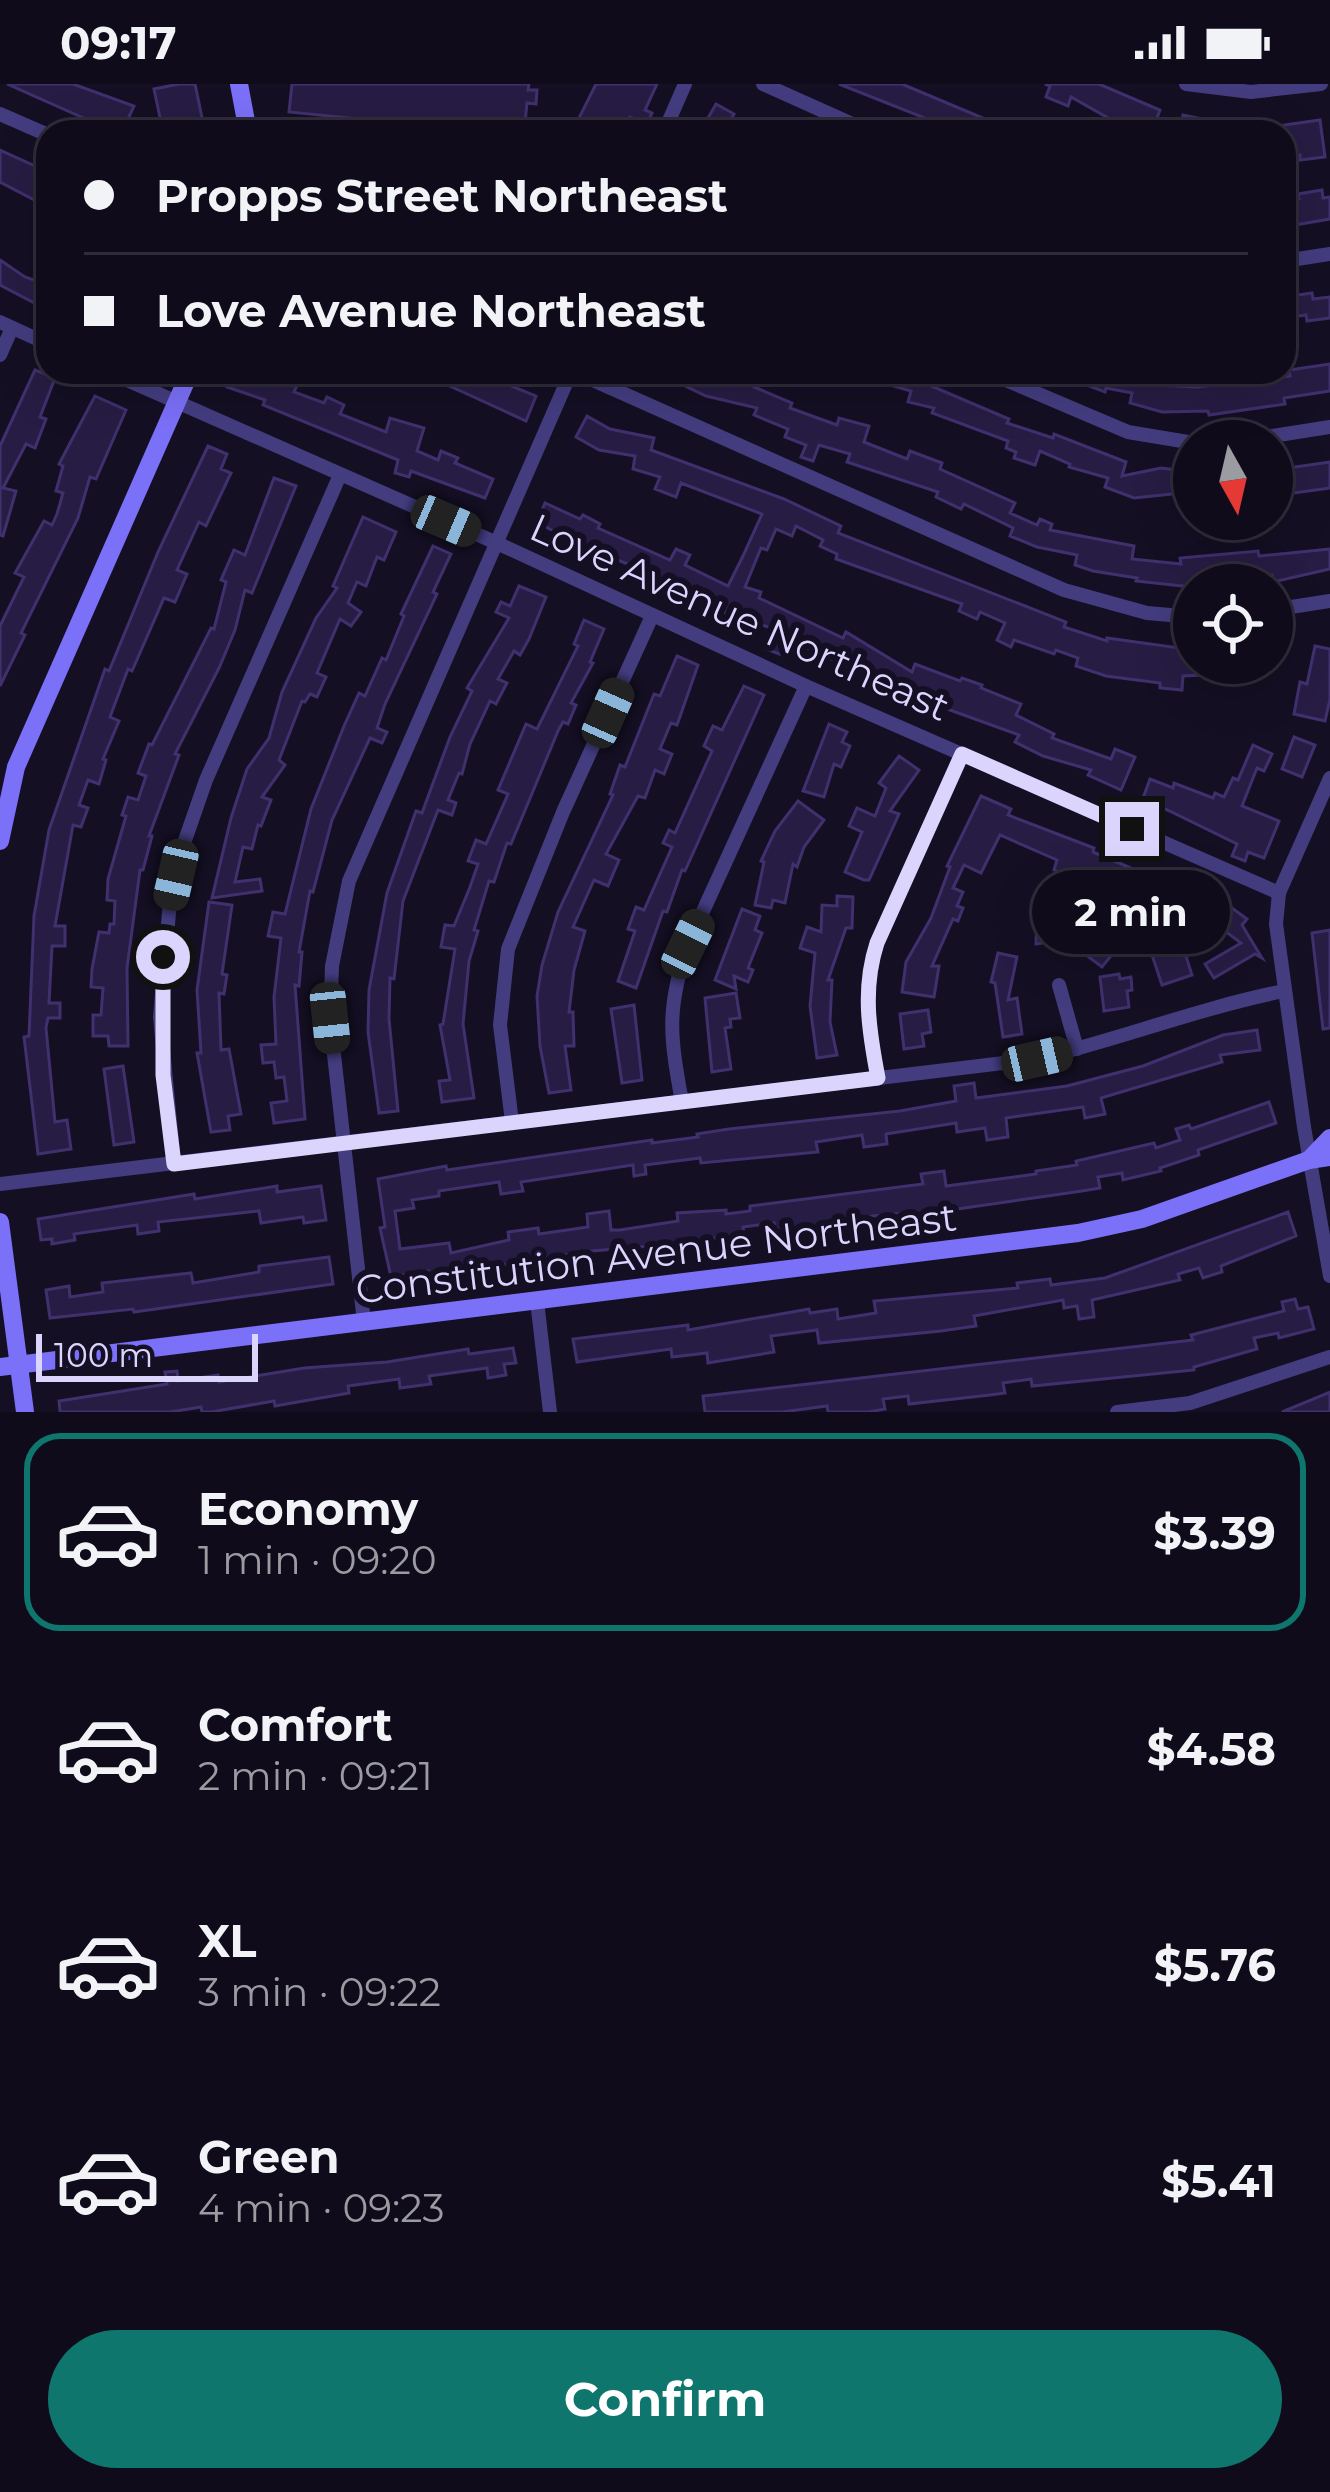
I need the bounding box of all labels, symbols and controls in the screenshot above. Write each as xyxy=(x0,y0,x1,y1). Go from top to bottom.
text: 09:17 xyxy=(60,15,177,70)
text: Propps Street Northeast xyxy=(156,168,728,223)
text: Love Avenue Northeast xyxy=(156,283,706,338)
north arrow xyxy=(1173,420,1293,540)
map controls xyxy=(1173,420,1293,684)
car xyxy=(406,490,486,552)
street label: Love Avenue Northeast xyxy=(523,503,957,731)
button: locate xyxy=(1173,564,1293,684)
car xyxy=(577,673,639,753)
route end xyxy=(1105,802,1159,856)
car xyxy=(150,836,202,914)
callout: 2 min xyxy=(1033,871,1231,955)
text: 2 min xyxy=(1074,888,1188,936)
car xyxy=(656,904,720,984)
route start xyxy=(136,930,190,984)
car xyxy=(308,980,352,1056)
car xyxy=(998,1033,1076,1085)
street label: Constitution Avenue Northeast xyxy=(353,1192,959,1314)
scale bar xyxy=(36,1328,258,1381)
text: 100 m xyxy=(54,1335,153,1375)
icon: car xyxy=(54,1478,162,1586)
text: Economy xyxy=(198,1481,418,1536)
text: $3.39 xyxy=(1153,1505,1276,1560)
text: 1 min · 09:20 xyxy=(198,1536,437,1584)
icon: car xyxy=(54,1694,162,1802)
text: Comfort xyxy=(198,1697,393,1752)
text: $4.58 xyxy=(1147,1721,1276,1776)
text: 2 min · 09:21 xyxy=(198,1752,433,1800)
icon: car xyxy=(54,1910,162,2018)
text: XL xyxy=(198,1913,256,1968)
text: $5.76 xyxy=(1154,1937,1276,1992)
text: 3 min · 09:22 xyxy=(198,1968,441,2016)
icon: car xyxy=(54,2126,162,2234)
text: Green xyxy=(198,2129,340,2184)
text: $5.41 xyxy=(1161,2153,1276,2208)
text: 4 min · 09:23 xyxy=(198,2184,444,2232)
button: Confirm xyxy=(48,2330,1282,2468)

